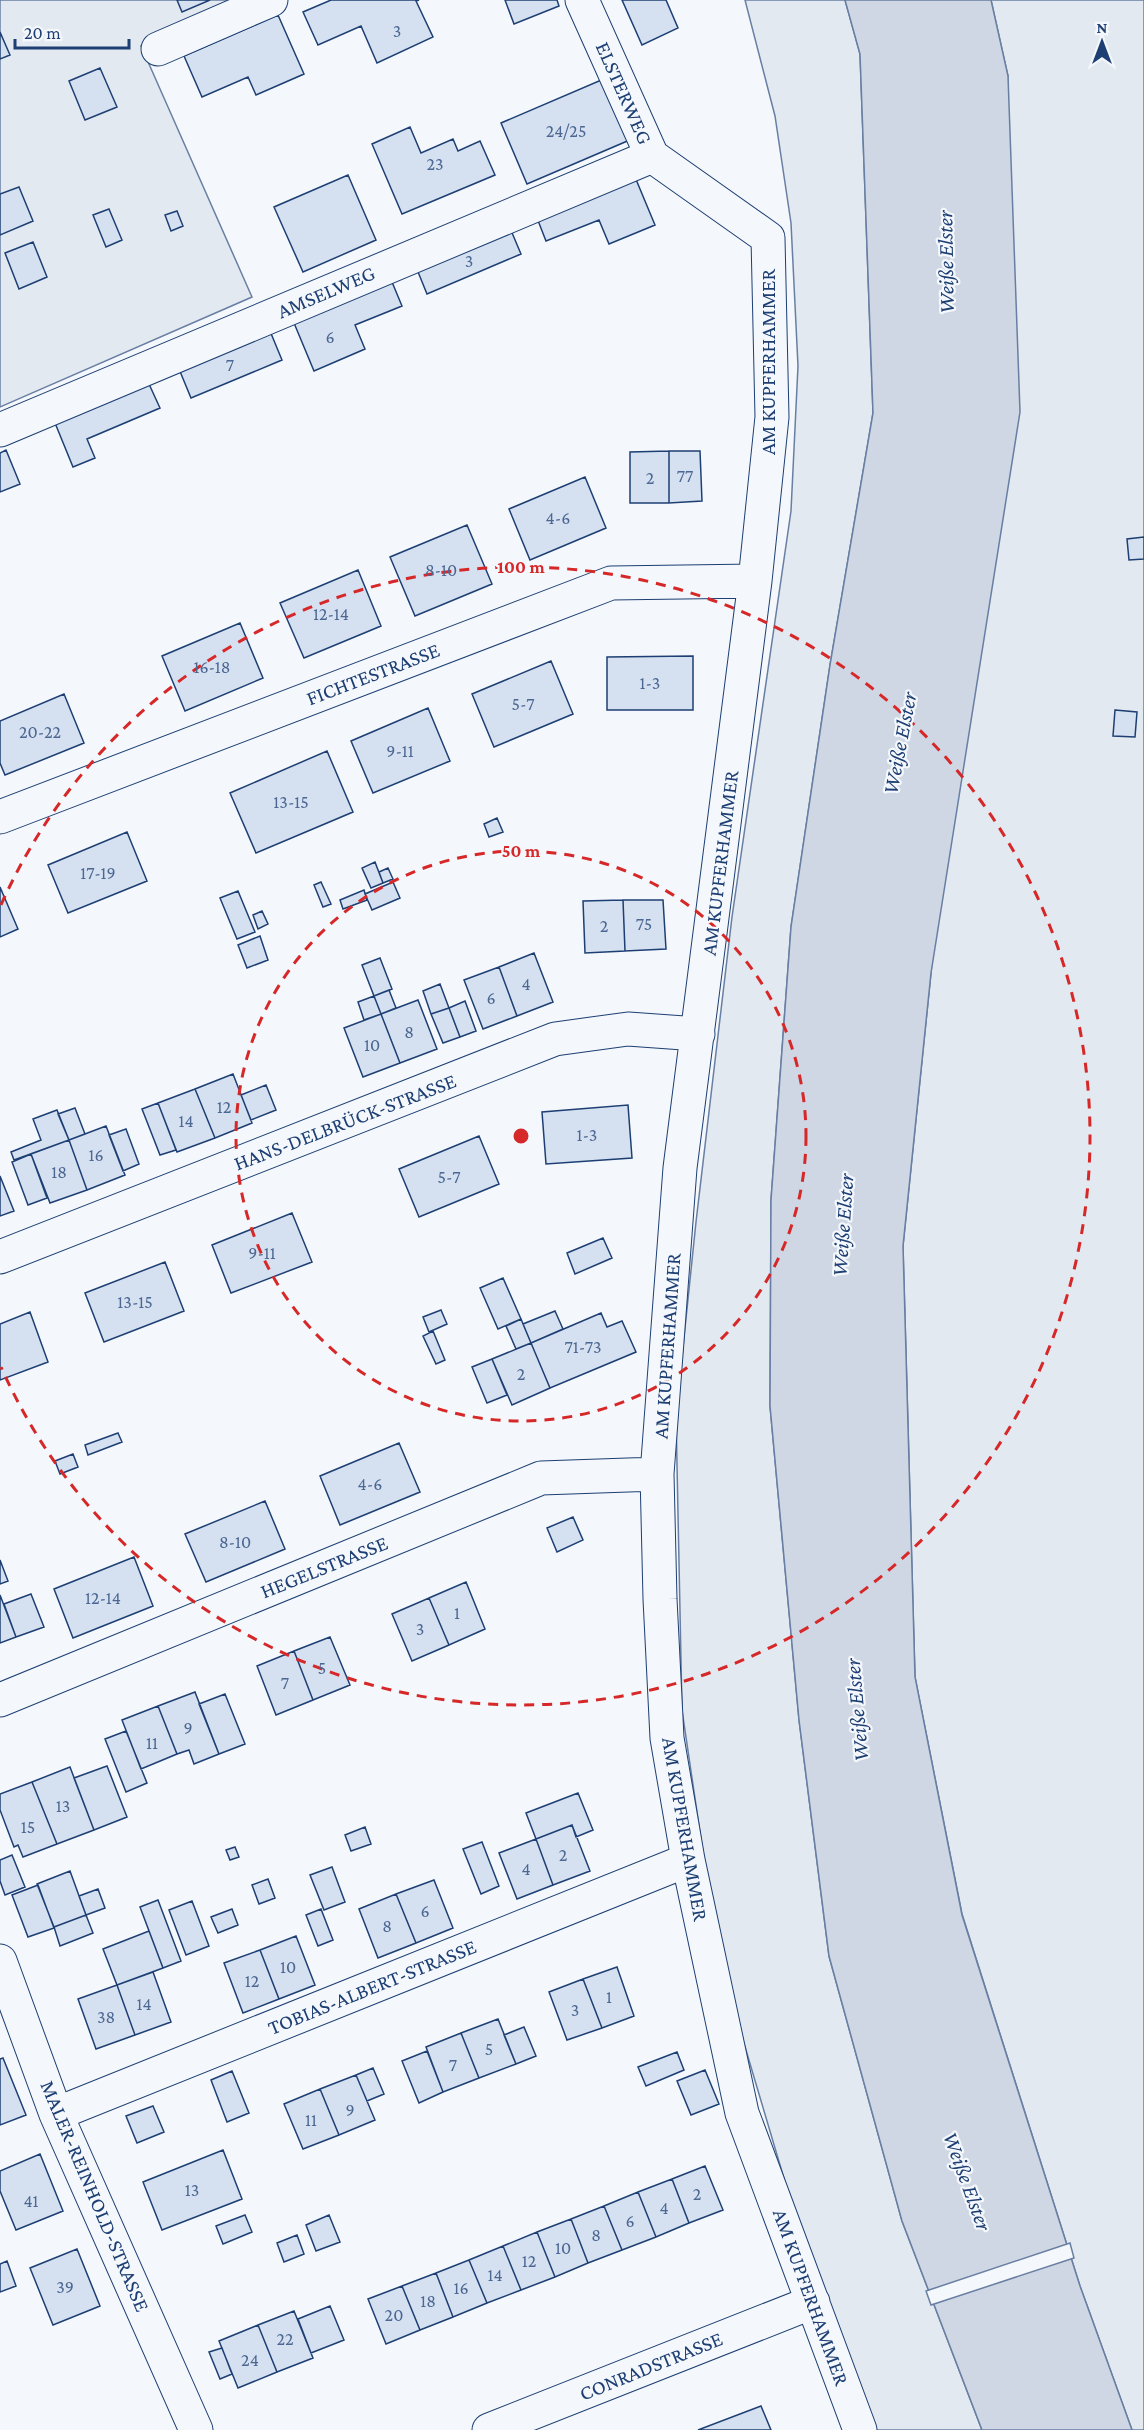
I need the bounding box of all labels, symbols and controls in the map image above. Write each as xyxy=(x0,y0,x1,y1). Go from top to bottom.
scale bar xyxy=(15,12,129,50)
north arrow xyxy=(1072,12,1132,72)
text: N xyxy=(1097,19,1108,36)
house number: 3 xyxy=(393,21,401,41)
text: 20 m xyxy=(24,23,61,43)
street label: ELSTERWEG xyxy=(591,38,657,148)
house number: 24/25 xyxy=(546,121,586,141)
house number: 23 xyxy=(426,154,444,174)
water label: Weiße Elster xyxy=(932,209,959,314)
house number: 3 xyxy=(465,251,473,271)
street label: AMSELWEG xyxy=(273,261,379,323)
street label: AM KUPFERHAMMER xyxy=(756,269,780,455)
house number: 6 xyxy=(325,327,335,347)
house number: 7 xyxy=(226,355,234,375)
house number: 77 xyxy=(677,466,693,486)
house number: 2 xyxy=(646,468,654,488)
house number: 4-6 xyxy=(546,508,570,528)
text: 100 m xyxy=(497,557,545,577)
house number: 8-10 xyxy=(425,560,457,580)
house number: 12-14 xyxy=(313,604,349,624)
street label: FICHTESTRASSE xyxy=(303,638,443,710)
house number: 16-18 xyxy=(193,657,231,677)
house number: 1-3 xyxy=(640,673,660,693)
water label: Weiße Elster xyxy=(877,689,922,796)
house number: 5-7 xyxy=(512,694,534,714)
house number: 20-22 xyxy=(19,722,61,742)
house number: 9-11 xyxy=(386,741,414,761)
street label: AM KUPFERHAMMER xyxy=(697,769,743,957)
house number: 13-15 xyxy=(273,792,309,812)
text: 50 m xyxy=(502,841,541,861)
house number: 17-19 xyxy=(80,863,116,883)
house number: 75 xyxy=(636,914,652,934)
house number: 2 xyxy=(600,916,608,936)
house number: 4 xyxy=(521,974,531,994)
house number: 6 xyxy=(486,988,496,1008)
house number: 8 xyxy=(404,1022,414,1042)
house number: 10 xyxy=(364,1035,380,1055)
street label: HANS-DELBRÜCK-STRASSE xyxy=(230,1068,460,1176)
house number: 12 xyxy=(217,1097,231,1117)
house number: 14 xyxy=(178,1111,194,1131)
house number: 1-3 xyxy=(577,1125,597,1145)
centre of rings xyxy=(511,1126,531,1146)
house number: 16 xyxy=(88,1145,104,1165)
house number: 18 xyxy=(51,1162,67,1182)
house number: 5-7 xyxy=(438,1167,460,1187)
water label: Weiße Elster xyxy=(826,1171,859,1277)
house number: 9-11 xyxy=(248,1243,276,1263)
street label: AM KUPFERHAMMER xyxy=(649,1252,685,1440)
house number: 13-15 xyxy=(117,1292,153,1312)
house number: 71-73 xyxy=(564,1337,602,1357)
house number: 2 xyxy=(517,1364,525,1384)
house number: 4-6 xyxy=(358,1474,382,1494)
street label: HEGELSTRASSE xyxy=(257,1531,391,1603)
house number: 8-10 xyxy=(219,1532,251,1552)
house number: 12-14 xyxy=(85,1588,121,1608)
house number: 1 xyxy=(454,1603,460,1623)
house number: 3 xyxy=(416,1619,424,1639)
water label: Weiße Elster xyxy=(839,1656,873,1762)
house number: 5 xyxy=(318,1658,326,1678)
house number: 7 xyxy=(281,1673,289,1693)
house number: 9 xyxy=(183,1718,193,1738)
house number: 11 xyxy=(146,1733,158,1753)
street label: AM KUPFERHAMMER xyxy=(657,1735,713,1923)
house number: 13 xyxy=(56,1796,70,1816)
house number: 15 xyxy=(21,1817,35,1837)
house number: 2 xyxy=(559,1845,567,1865)
house number: 4 xyxy=(521,1859,531,1879)
house number: 6 xyxy=(420,1901,430,1921)
house number: 8 xyxy=(382,1916,392,1936)
street label: TOBIAS-ALBERT-STRASSE xyxy=(264,1934,480,2040)
house number: 10 xyxy=(280,1957,296,1977)
house number: 12 xyxy=(245,1971,259,1991)
house number: 1 xyxy=(606,1987,612,2007)
house number: 14 xyxy=(136,1994,152,2014)
house number: 3 xyxy=(571,2000,579,2020)
house number: 38 xyxy=(97,2007,115,2027)
house number: 5 xyxy=(485,2039,493,2059)
house number: 7 xyxy=(449,2055,457,2075)
street label: MALER-REINHOLD-STRASSE xyxy=(35,2077,155,2315)
house number: 9 xyxy=(345,2100,355,2120)
house number: 11 xyxy=(305,2110,317,2130)
water label: Weiße Elster xyxy=(938,2128,997,2235)
house number: 13 xyxy=(185,2180,199,2200)
house number: 2 xyxy=(693,2184,701,2204)
house number: 41 xyxy=(23,2191,39,2211)
house number: 4 xyxy=(659,2198,669,2218)
street label: AM KUPFERHAMMER xyxy=(768,2205,854,2389)
house number: 6 xyxy=(625,2211,635,2231)
house number: 8 xyxy=(591,2225,601,2245)
house number: 10 xyxy=(555,2238,571,2258)
house number: 12 xyxy=(522,2251,536,2271)
house number: 14 xyxy=(487,2265,503,2285)
house number: 39 xyxy=(56,2277,74,2297)
house number: 16 xyxy=(453,2278,469,2298)
house number: 18 xyxy=(420,2291,436,2311)
house number: 20 xyxy=(385,2305,403,2325)
street label: CONRADSTRASSE xyxy=(576,2326,726,2406)
house number: 22 xyxy=(276,2329,294,2349)
house number: 24 xyxy=(241,2350,259,2370)

